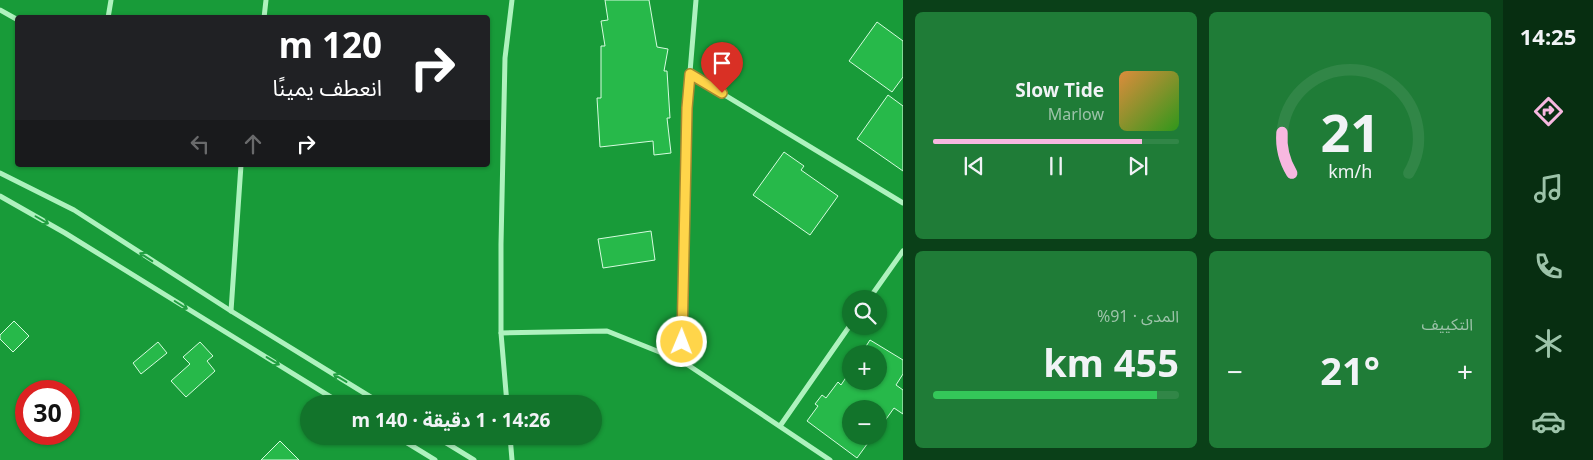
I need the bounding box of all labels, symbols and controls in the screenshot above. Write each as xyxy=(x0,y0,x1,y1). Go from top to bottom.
text: 120 m xyxy=(279,21,382,68)
text: 14:25 xyxy=(1520,21,1576,51)
icon: right xyxy=(400,35,465,100)
pin xyxy=(701,42,743,93)
icon: arrive xyxy=(708,49,736,77)
text: انعطف يمينًا xyxy=(272,72,382,102)
text: Slow Tide xyxy=(1015,77,1104,103)
icon: directions xyxy=(1531,94,1566,129)
text: 21 xyxy=(1320,96,1380,167)
text: Marlow xyxy=(1048,103,1104,125)
icon: left xyxy=(186,130,214,158)
icon: ahead xyxy=(239,130,267,158)
icon: right xyxy=(292,130,320,158)
icon: previous xyxy=(960,152,988,180)
icon: pause xyxy=(1042,152,1070,180)
icon: next xyxy=(1124,152,1152,180)
text: km/h xyxy=(1328,159,1372,183)
icon: music xyxy=(1531,171,1566,206)
one-way arrow xyxy=(35,215,50,225)
icon: phone xyxy=(1531,249,1566,284)
one-way arrow xyxy=(139,251,153,262)
map controls xyxy=(842,290,887,445)
button: search xyxy=(842,290,887,335)
one-way arrow xyxy=(173,300,187,310)
text: المدى · 91% xyxy=(1097,305,1179,327)
text: التكييف xyxy=(1421,313,1473,335)
position arrow xyxy=(655,315,707,367)
icon: climate xyxy=(1531,326,1566,361)
text: 455 km xyxy=(1043,336,1179,388)
text: 21° xyxy=(1320,344,1380,396)
button: + xyxy=(842,345,887,390)
text: − xyxy=(1227,352,1243,390)
text: + xyxy=(1457,352,1473,390)
one-way arrow xyxy=(265,357,279,367)
one-way arrow xyxy=(334,373,348,383)
speed limit sign: 30 xyxy=(15,380,80,445)
button: − xyxy=(842,400,887,445)
icon: car xyxy=(1531,404,1566,439)
text: 14:26 · 1 دقيقة · 140 m xyxy=(352,407,550,433)

